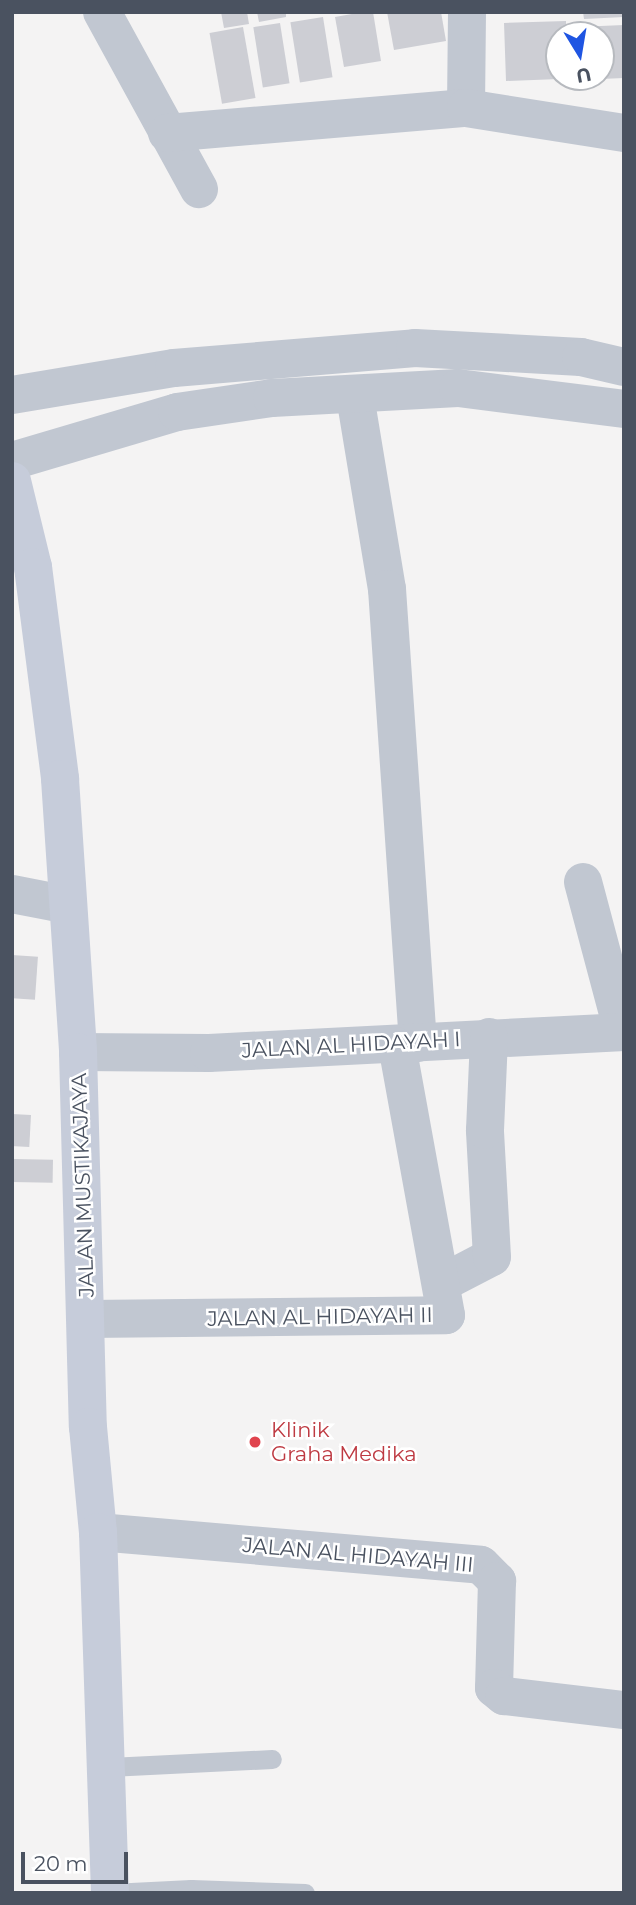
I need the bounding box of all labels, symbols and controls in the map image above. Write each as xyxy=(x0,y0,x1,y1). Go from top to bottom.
north arrow xyxy=(545,21,615,91)
text: U xyxy=(574,62,593,88)
street label: JALAN AL HIDAYAH I xyxy=(241,1027,461,1063)
street label: JALAN MUSTIKAJAYA xyxy=(66,1072,100,1298)
street label: JALAN AL HIDAYAH II xyxy=(207,1302,433,1332)
place label: Klinik Graha Medika xyxy=(271,1417,417,1467)
marker: Klinik Graha Medika xyxy=(245,1432,265,1452)
street label: JALAN AL HIDAYAH III xyxy=(241,1532,475,1578)
scale bar xyxy=(24,1839,131,1883)
text: 20 m xyxy=(34,1851,88,1876)

